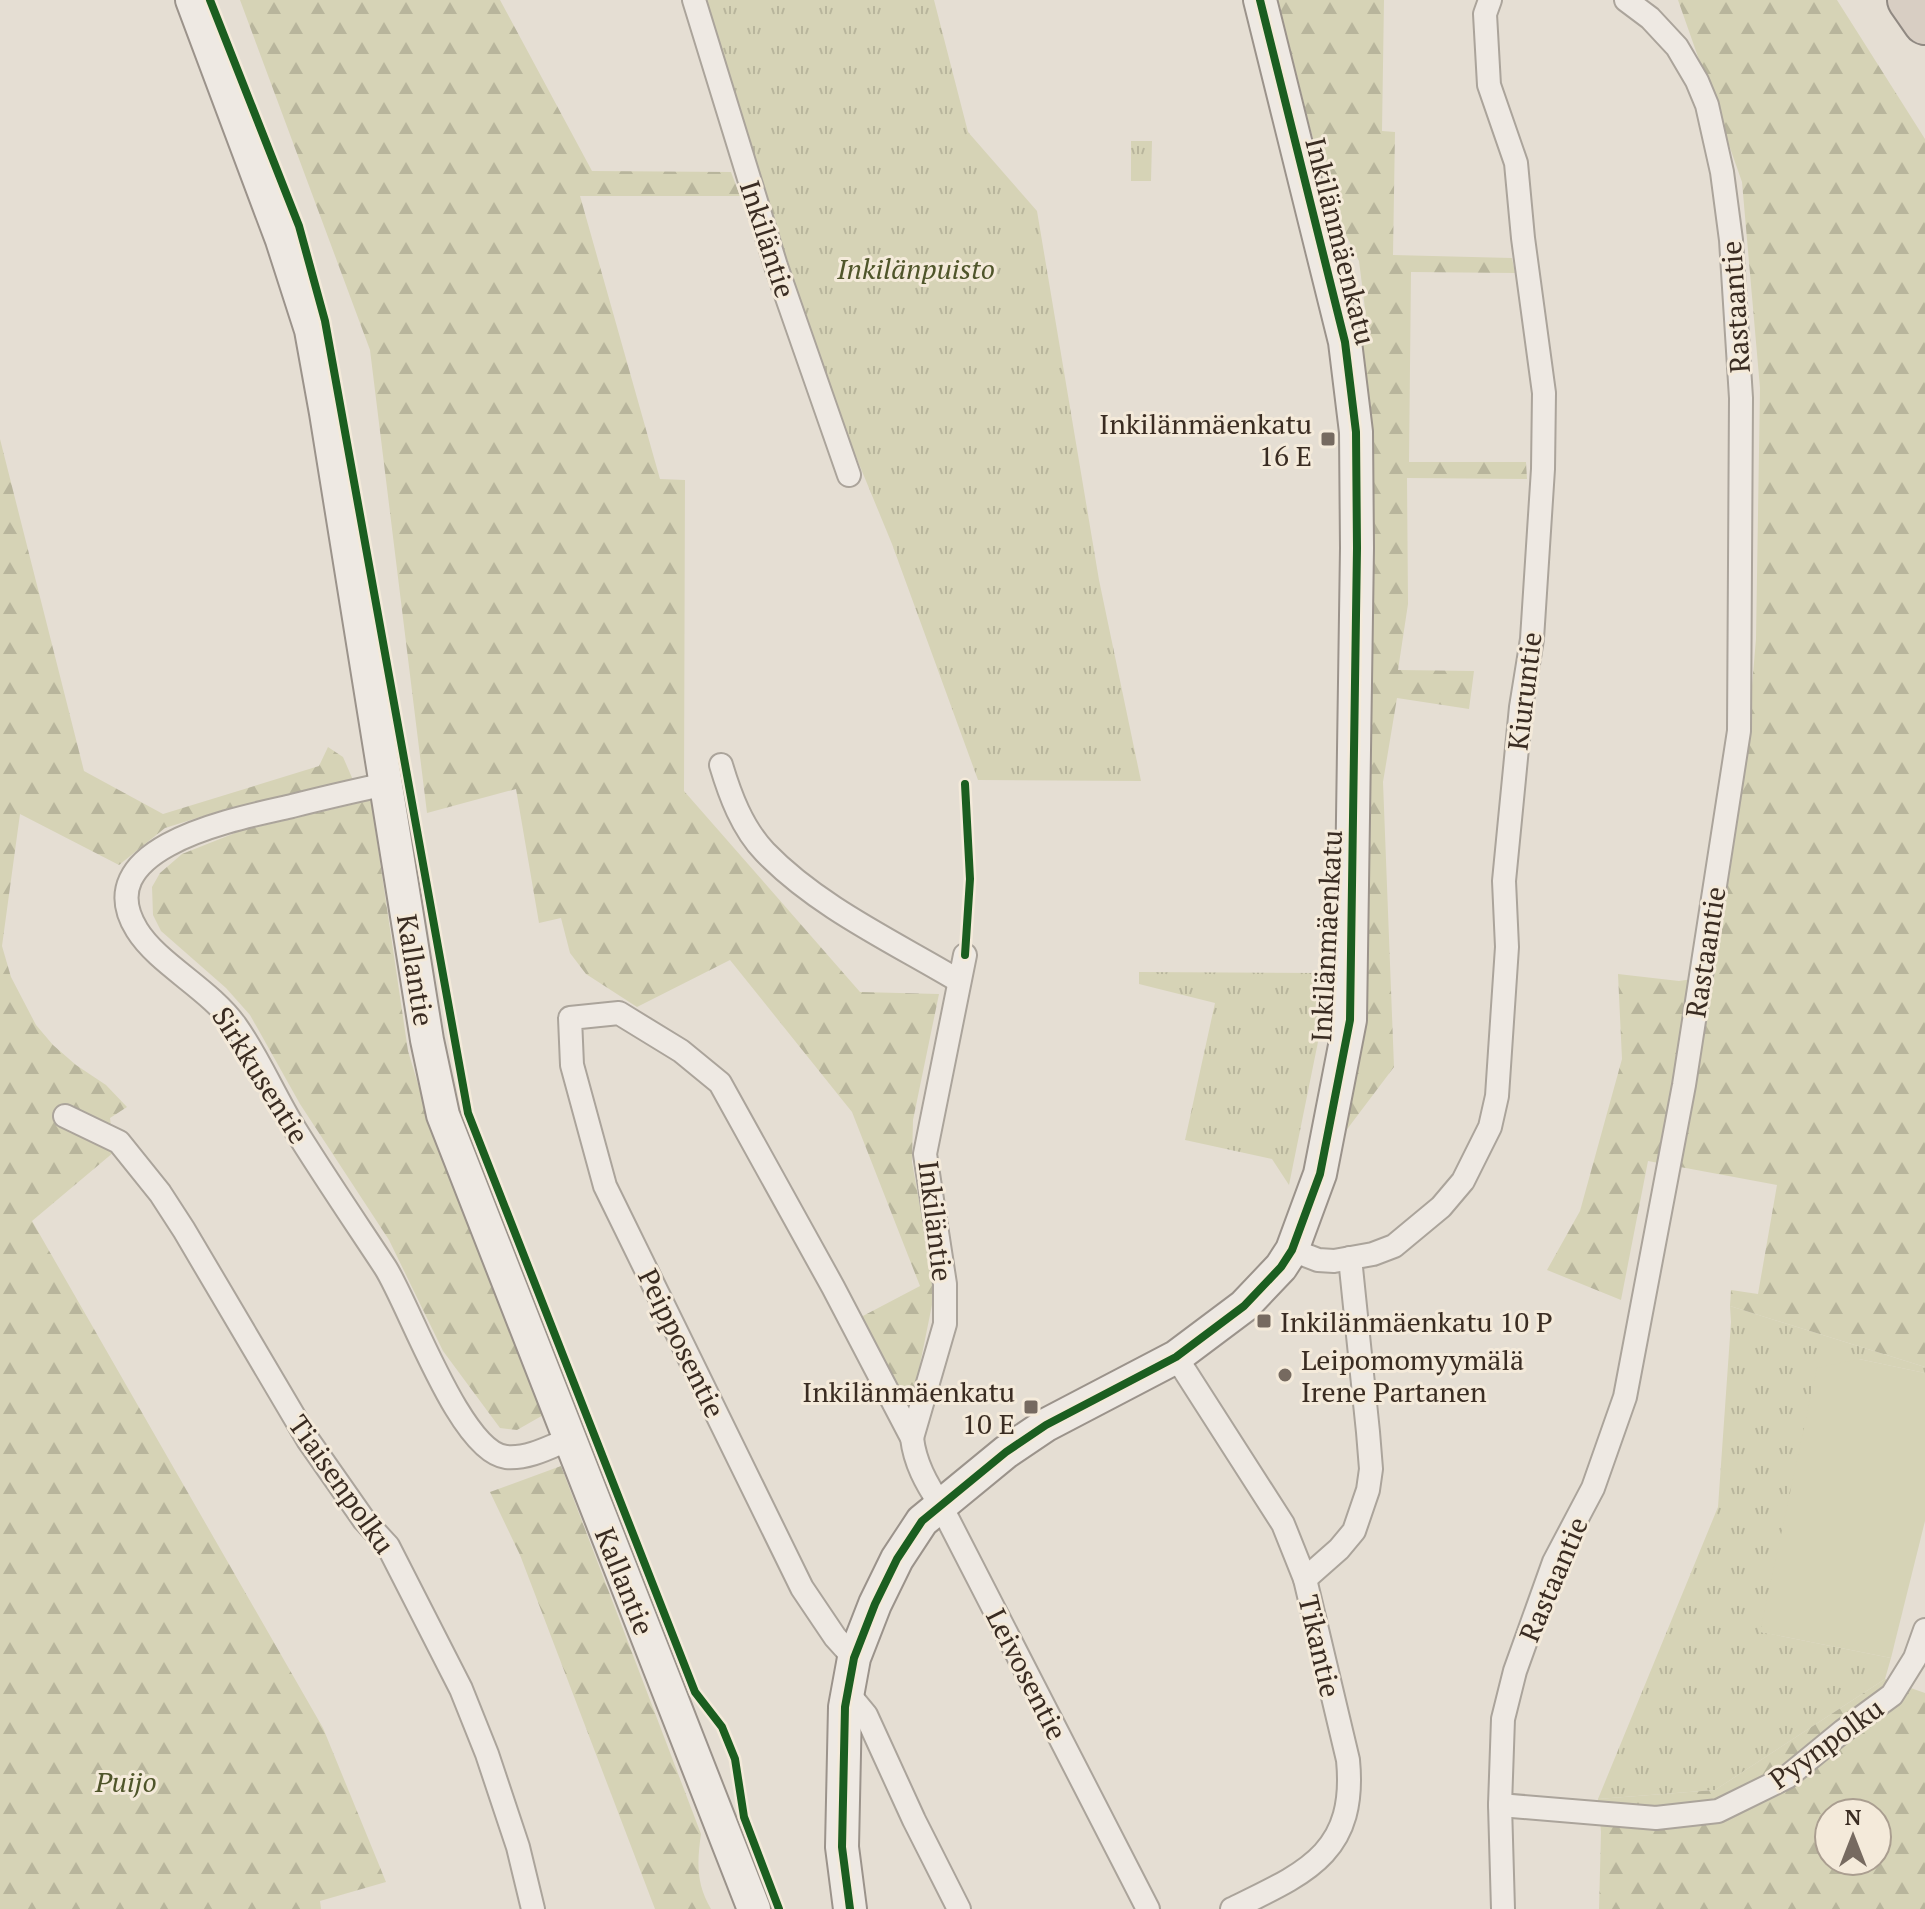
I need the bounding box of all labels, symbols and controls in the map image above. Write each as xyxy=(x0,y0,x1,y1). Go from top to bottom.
street label: Inkilänmäenkatu xyxy=(1297,133,1385,349)
street label: Inkiläntie xyxy=(732,176,804,302)
street label: Rastaantie xyxy=(1712,240,1758,374)
park label: Inkilänpuisto xyxy=(836,250,995,287)
place label: Inkilänmäenkatu 16 E xyxy=(1099,405,1312,474)
marker: Inkilänmäenkatu 16 E xyxy=(1319,430,1337,448)
street label: Kiuruntie xyxy=(1498,630,1550,752)
street label: Inkilänmäenkatu xyxy=(1302,829,1350,1043)
street label: Rastaantie xyxy=(1676,884,1734,1020)
street label: Kallantie xyxy=(389,911,443,1029)
street label: Sirkkusentie xyxy=(204,1000,318,1150)
street label: Inkiläntie xyxy=(910,1158,962,1284)
street label: Peipposentie xyxy=(630,1262,734,1424)
place label: Inkilänmäenkatu 10 P xyxy=(1280,1303,1553,1340)
marker: Inkilänmäenkatu 10 P xyxy=(1255,1312,1273,1330)
place label: Leipomomyymälä Irene Partanen xyxy=(1301,1341,1524,1410)
marker: Leipomomyymälä Irene Partanen xyxy=(1276,1366,1294,1384)
place label: Inkilänmäenkatu 10 E xyxy=(802,1373,1015,1442)
marker: Inkilänmäenkatu 10 E xyxy=(1022,1398,1040,1416)
street label: Tiaisenpolku xyxy=(281,1407,403,1561)
street label: Rastaantie xyxy=(1510,1511,1596,1647)
street label: Kallantie xyxy=(587,1522,663,1640)
street label: Tikantie xyxy=(1290,1591,1350,1701)
street label: Leivosentie xyxy=(978,1602,1076,1746)
street label: Pyynpolku xyxy=(1761,1689,1891,1797)
park label: Puijo xyxy=(94,1763,157,1800)
north arrow xyxy=(1813,1797,1893,1877)
text: N xyxy=(1845,1802,1862,1831)

